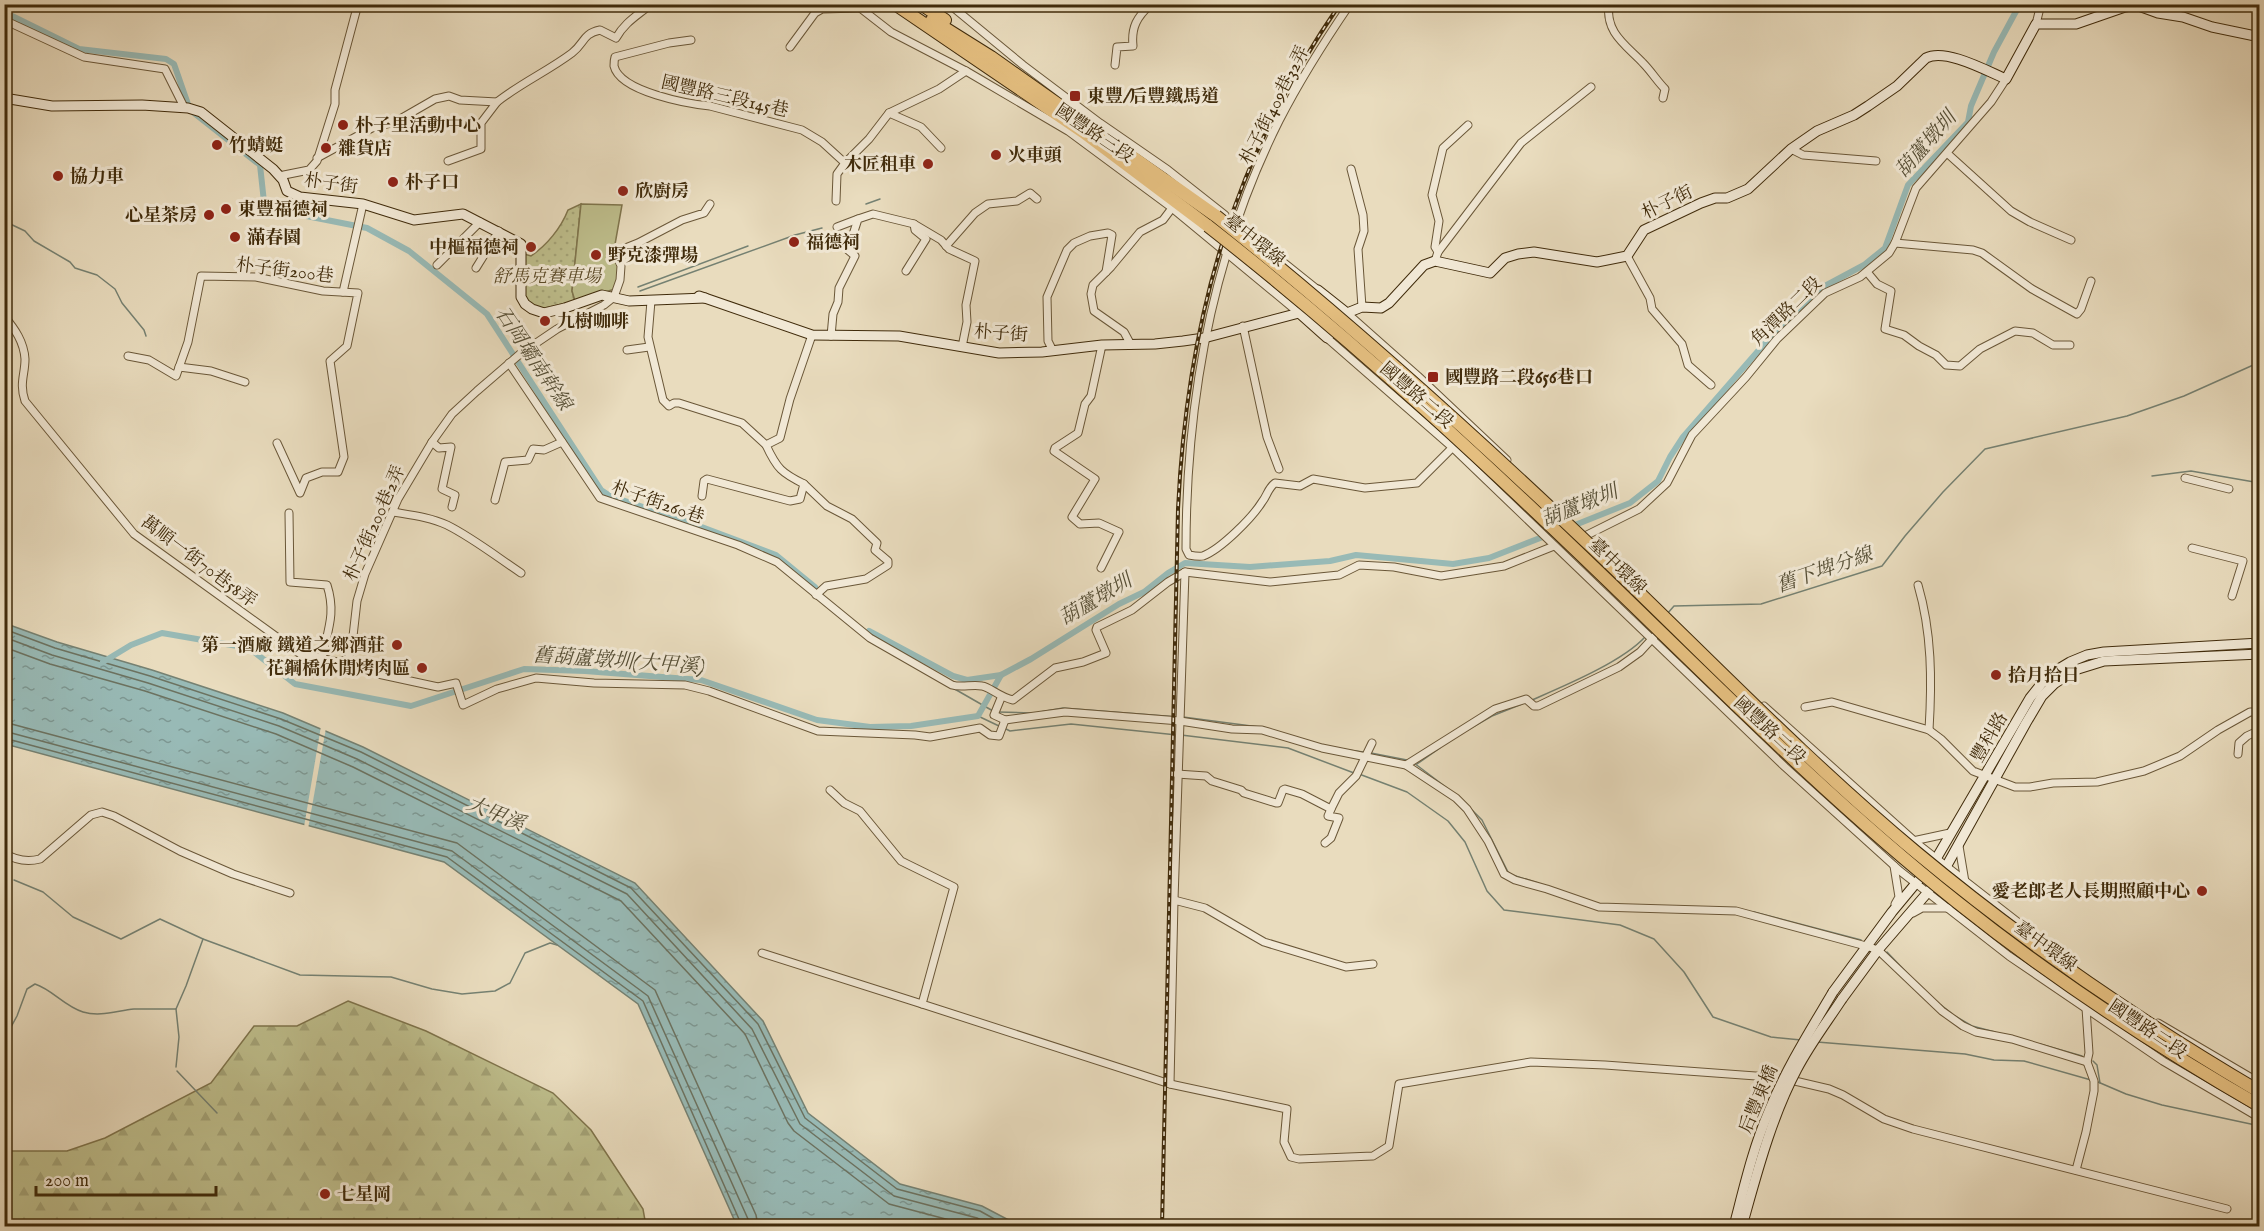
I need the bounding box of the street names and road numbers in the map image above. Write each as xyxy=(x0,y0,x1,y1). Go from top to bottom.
street label: 朴子街409巷32弄 xyxy=(1235,42,1315,169)
street label: 國豐路三段145巷 xyxy=(659,72,791,123)
street label: 國豐路三段 xyxy=(1050,100,1138,169)
street label: 朴子街 xyxy=(302,169,359,200)
street label: 朴子街 xyxy=(1638,181,1697,226)
street label: 臺中環線 xyxy=(1219,210,1289,273)
street label: 朴子街200巷 xyxy=(235,254,335,289)
street label: 角潭路二段 xyxy=(1747,273,1827,352)
street label: 朴子街 xyxy=(973,321,1029,348)
street label: 國豐路二段 xyxy=(1375,358,1458,434)
street label: 朴子街200巷2弄 xyxy=(340,462,411,585)
street label: 朴子街260巷 xyxy=(608,477,707,530)
street label: 萬順一街70巷58弄 xyxy=(136,511,260,613)
street label: 臺中環線 xyxy=(1583,534,1651,600)
street label: 國豐路二段 xyxy=(1728,692,1810,770)
street label: 豐科路 xyxy=(1967,709,2014,767)
street label: 臺中環線 xyxy=(2009,917,2081,978)
street label: 國豐路二段 xyxy=(2103,996,2191,1065)
street label: 后豐東橋 xyxy=(1735,1062,1784,1137)

